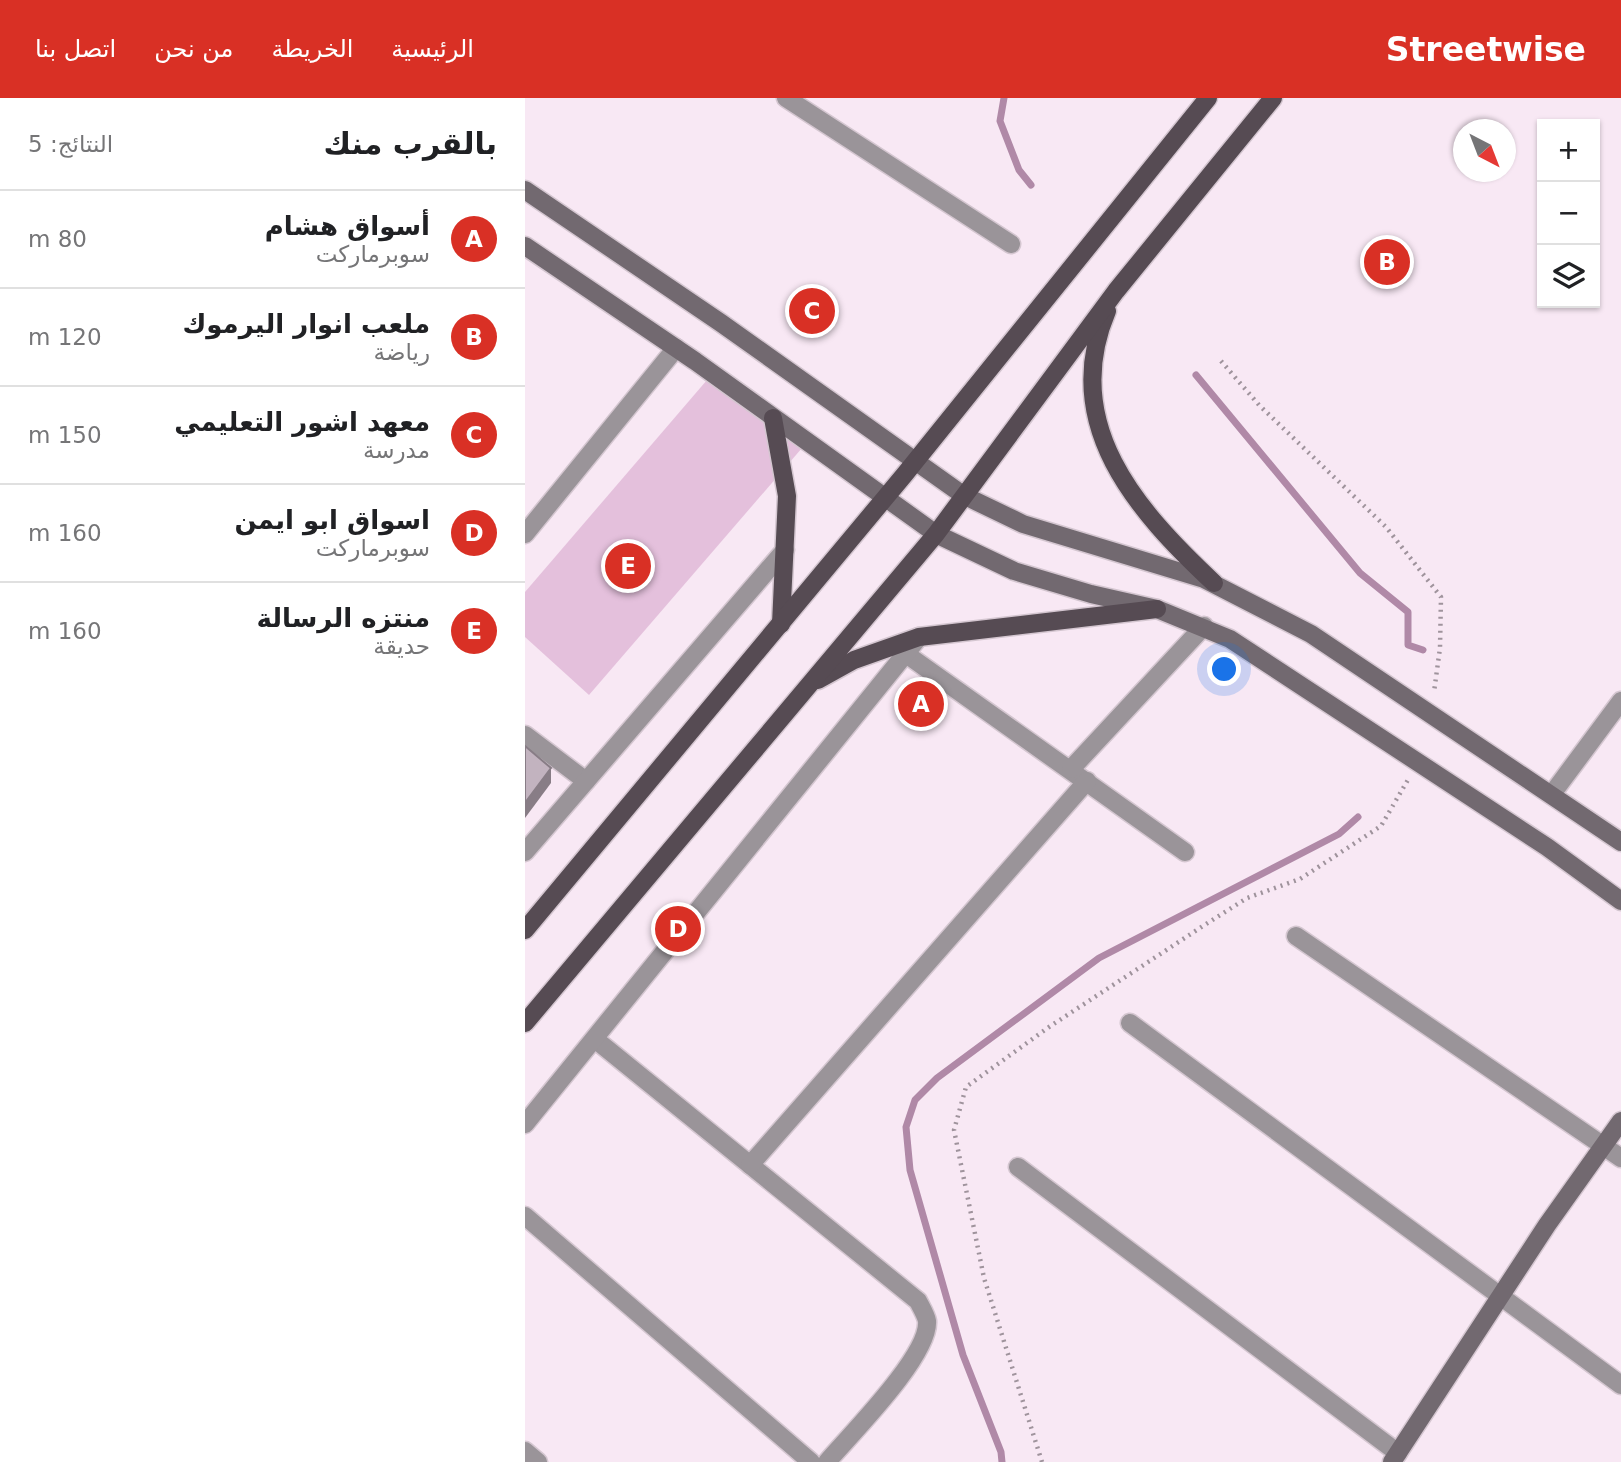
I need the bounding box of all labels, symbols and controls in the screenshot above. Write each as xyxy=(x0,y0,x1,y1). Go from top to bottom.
text: Streetwise xyxy=(1386,30,1586,69)
text: اتصل بنا xyxy=(35,35,116,63)
text: من نحن xyxy=(154,35,233,63)
text: الخريطة xyxy=(271,35,353,63)
text: الرئيسية xyxy=(391,35,474,63)
north arrow xyxy=(1453,119,1516,182)
map controls xyxy=(1537,119,1600,308)
button: + xyxy=(1537,119,1600,182)
text: بالقرب منك xyxy=(324,126,497,161)
text: النتائج: 5 xyxy=(28,131,113,157)
button: − xyxy=(1537,182,1600,245)
text: أسواق هشام xyxy=(265,211,430,241)
text: 80 m xyxy=(28,226,87,252)
text: A xyxy=(465,226,483,252)
pin: B xyxy=(1364,236,1410,288)
text: سوبرماركت xyxy=(316,241,430,267)
button: layers xyxy=(1537,245,1600,308)
pin: C xyxy=(789,285,835,337)
text: ملعب انوار اليرموك xyxy=(182,309,430,339)
text: 120 m xyxy=(28,324,102,350)
text: B xyxy=(465,324,483,350)
text: رياضة xyxy=(374,339,430,365)
text: معهد اشور التعليمي xyxy=(174,407,430,437)
text: 150 m xyxy=(28,422,102,448)
text: C xyxy=(466,422,482,448)
text: مدرسة xyxy=(363,437,430,463)
text: اسواق ابو ايمن xyxy=(234,505,430,535)
text: 160 m xyxy=(28,520,102,546)
text: D xyxy=(464,520,484,546)
text: سوبرماركت xyxy=(316,535,430,561)
pin: E xyxy=(605,540,651,592)
text: منتزه الرسالة xyxy=(256,603,430,633)
text: 160 m xyxy=(28,618,102,644)
text: E xyxy=(466,618,482,644)
text: حديقة xyxy=(373,633,430,659)
your location xyxy=(1207,652,1241,686)
pin: A xyxy=(898,678,944,730)
pin: D xyxy=(655,903,701,955)

